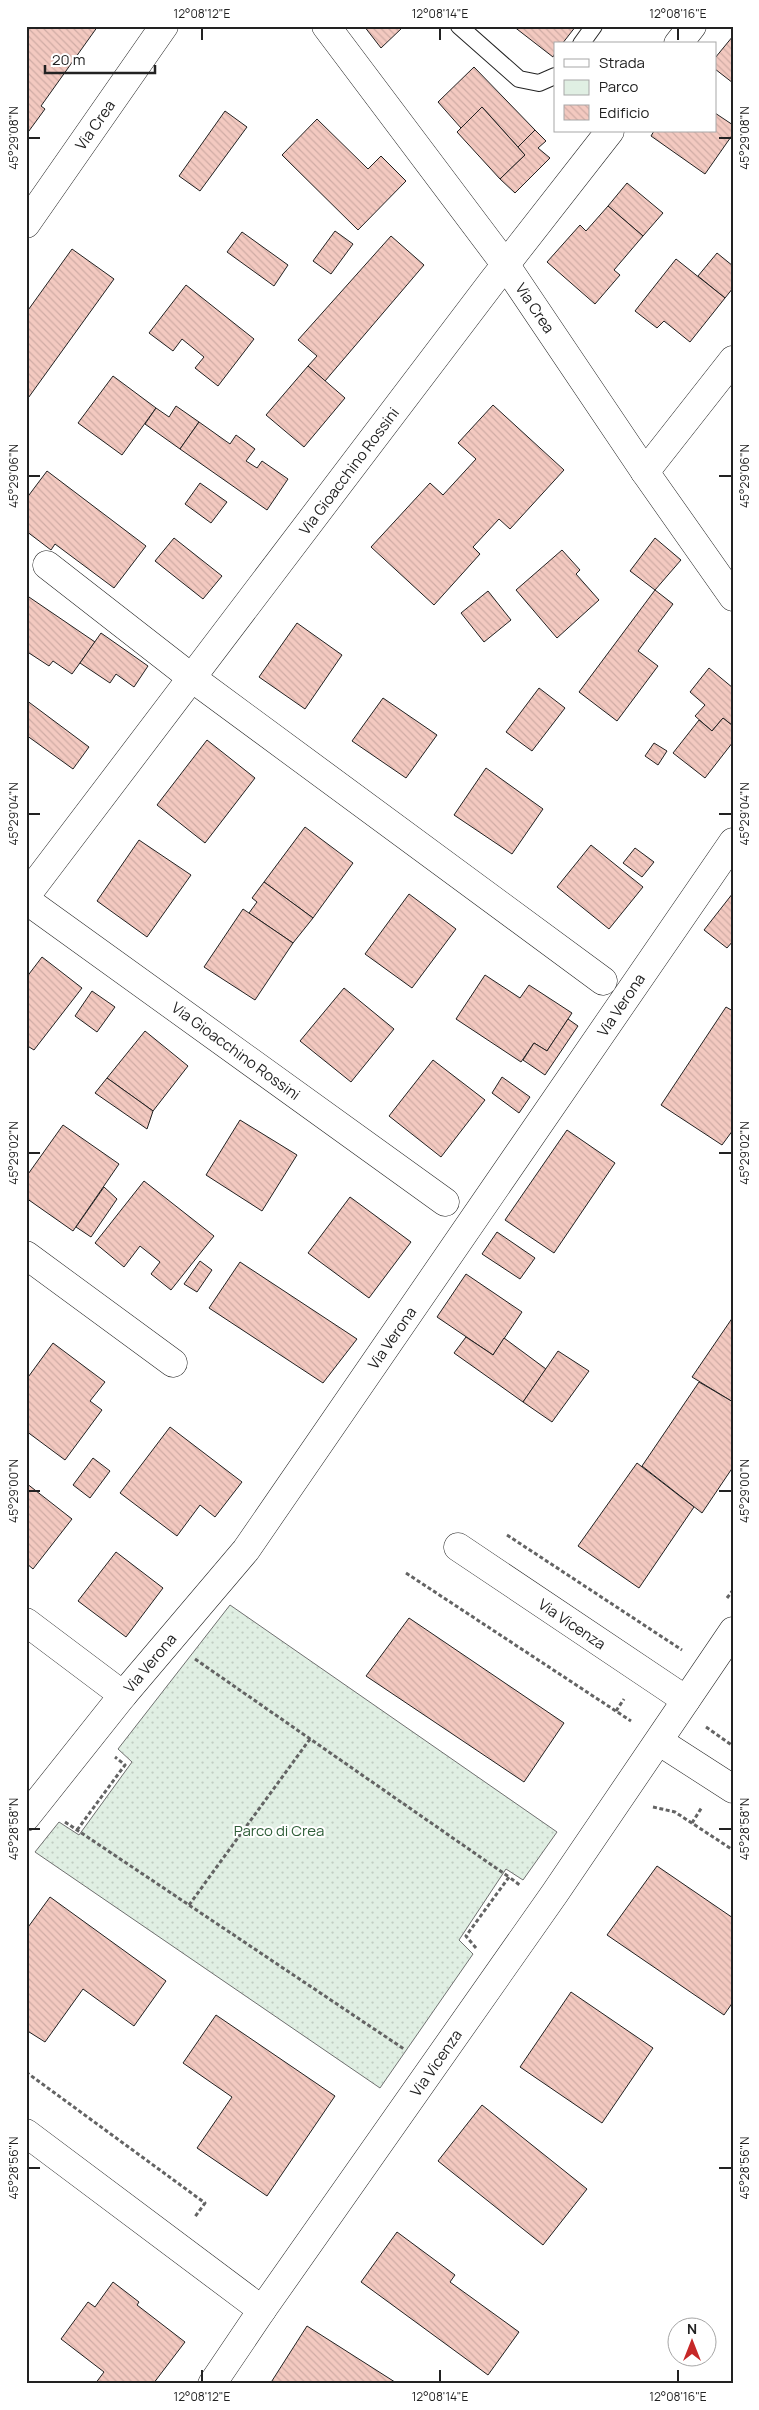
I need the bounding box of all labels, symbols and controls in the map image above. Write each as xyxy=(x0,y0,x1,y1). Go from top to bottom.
text: 12°08'12"E xyxy=(174,5,231,22)
text: 12°08'14"E xyxy=(412,5,469,22)
text: 12°08'16"E xyxy=(649,5,707,22)
scale bar xyxy=(45,42,155,74)
legend xyxy=(554,42,716,132)
text: 20 m xyxy=(52,49,85,70)
text: Strada xyxy=(599,52,645,73)
text: Parco xyxy=(599,76,638,97)
street label: Via Crea xyxy=(70,96,120,154)
text: Edificio xyxy=(599,102,650,123)
text: 45°29'08"N xyxy=(5,106,22,170)
text: 45°29'08"N xyxy=(736,106,753,170)
street label: Via Crea xyxy=(510,279,560,337)
street label: Via Gioacchino Rossini xyxy=(294,403,404,539)
text: 45°29'06"N xyxy=(5,444,22,508)
text: 45°29'06"N xyxy=(736,444,753,508)
text: 45°29'04"N xyxy=(5,782,22,846)
text: 45°29'04"N xyxy=(736,782,753,846)
street label: Via Verona xyxy=(592,969,650,1041)
street label: Via Gioacchino Rossini xyxy=(167,997,305,1105)
text: 45°29'02"N xyxy=(5,1121,22,1185)
text: 45°29'02"N xyxy=(736,1121,753,1185)
street label: Via Verona xyxy=(363,1303,421,1373)
text: 45°29'00"N xyxy=(5,1459,22,1523)
text: 45°29'00"N xyxy=(736,1459,753,1523)
street label: Via Vicenza xyxy=(534,1594,610,1654)
street label: Via Verona xyxy=(119,1629,181,1697)
text: 45°28'58"N xyxy=(5,1798,22,1860)
text: 45°28'58"N xyxy=(736,1798,753,1860)
park label: Parco di Crea xyxy=(234,1820,324,1841)
street label: Via Vicenza xyxy=(405,2025,467,2101)
text: 45°28'56"N xyxy=(5,2136,22,2200)
text: 45°28'56"N xyxy=(736,2136,753,2200)
north arrow xyxy=(666,2318,716,2368)
text: N xyxy=(687,2319,697,2338)
text: 12°08'12"E xyxy=(174,2388,231,2405)
text: 12°08'14"E xyxy=(412,2388,469,2405)
text: 12°08'16"E xyxy=(649,2388,707,2405)

